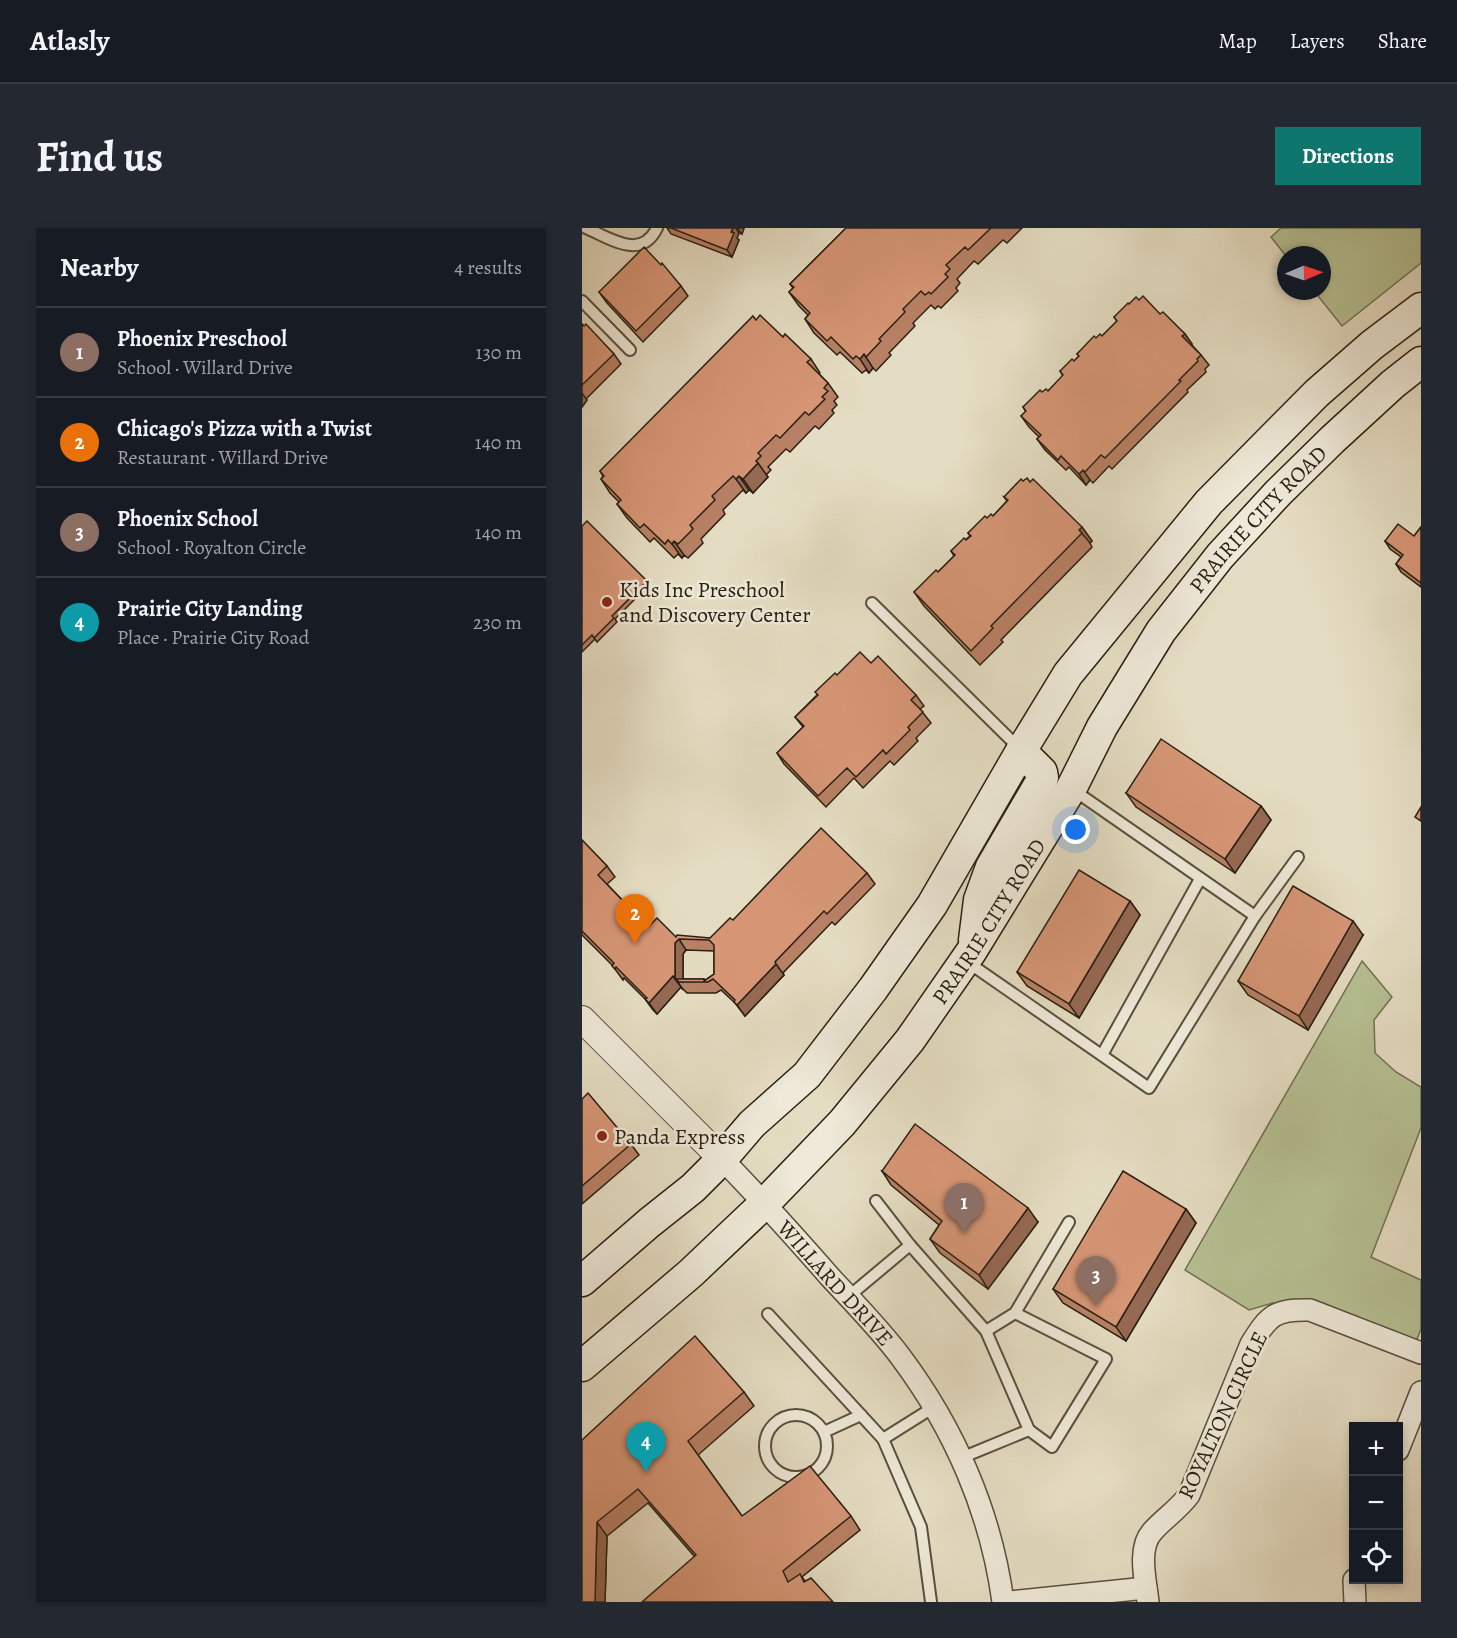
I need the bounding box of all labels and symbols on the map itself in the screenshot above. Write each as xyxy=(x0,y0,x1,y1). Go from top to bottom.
north arrow xyxy=(1277,246,1331,300)
street label: PRAIRIE CITY ROAD xyxy=(1183,439,1334,600)
place label: Kids Inc Preschool and Discovery Center xyxy=(619,575,811,630)
marker: Kids Inc Preschool and Discovery Center xyxy=(600,595,614,609)
your location xyxy=(1061,815,1090,844)
street label: PRAIRIE CITY ROAD xyxy=(925,833,1053,1011)
pin: 2 xyxy=(616,894,654,944)
place label: Panda Express xyxy=(614,1122,745,1152)
marker: Panda Express xyxy=(595,1129,609,1143)
pin: 1 xyxy=(944,1184,983,1233)
street label: WILLARD DRIVE xyxy=(770,1213,900,1353)
pin: 3 xyxy=(1076,1256,1116,1306)
street label: ROYALTON CIRCLE xyxy=(1171,1327,1275,1504)
pin: 4 xyxy=(626,1422,666,1472)

